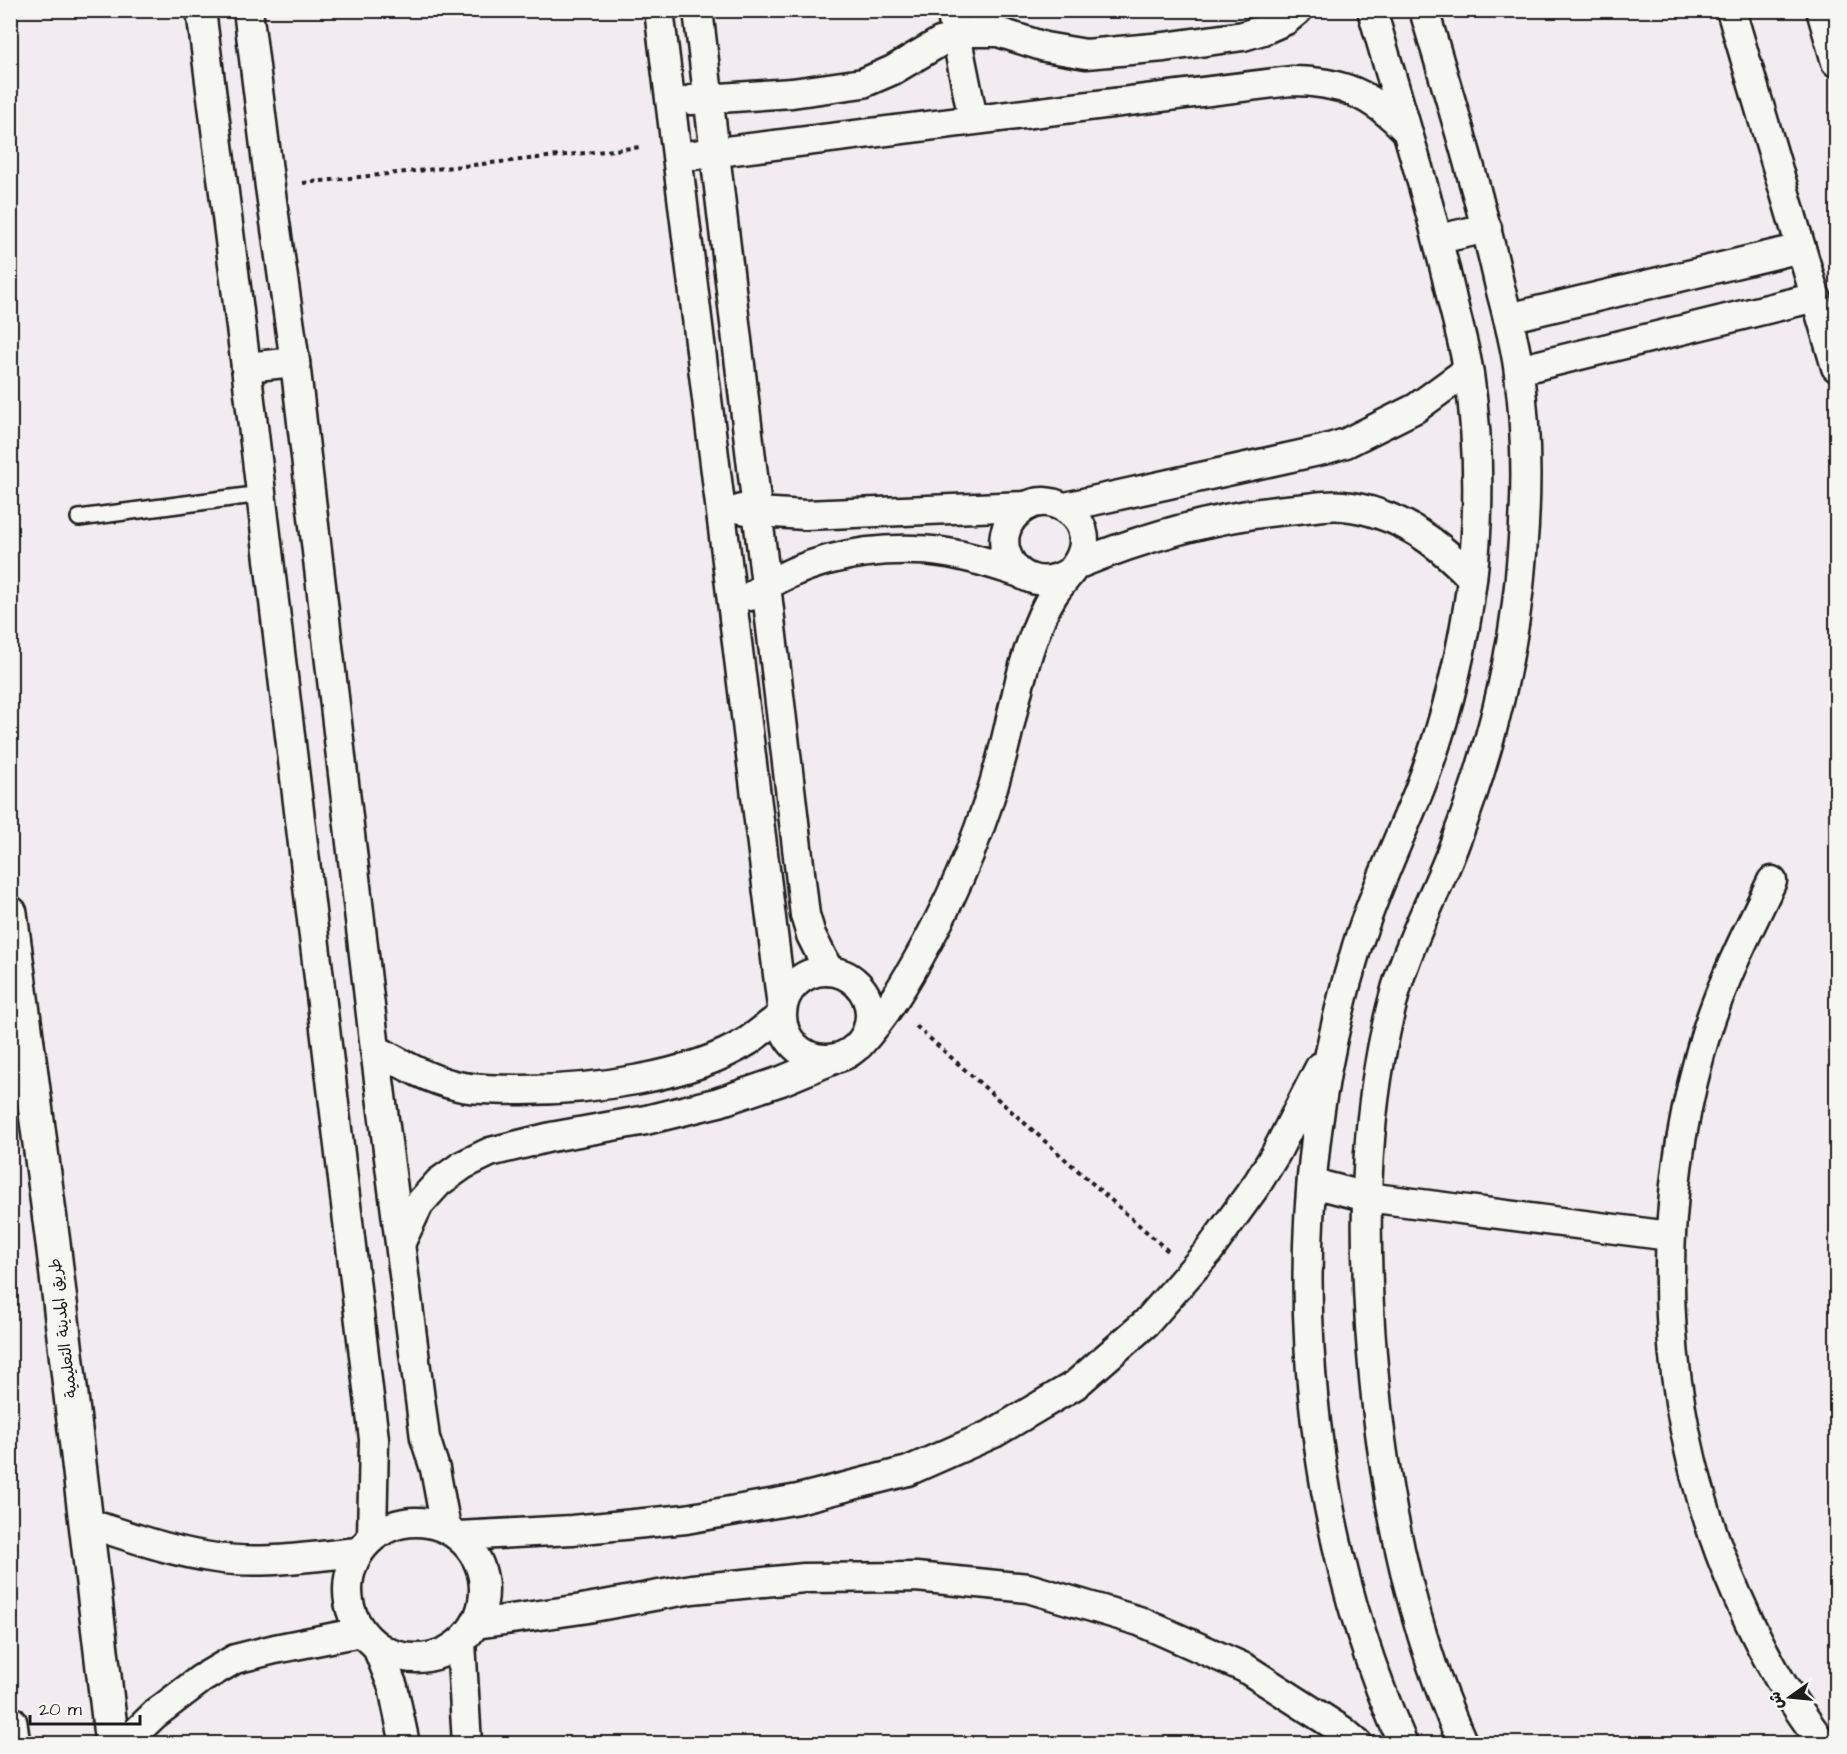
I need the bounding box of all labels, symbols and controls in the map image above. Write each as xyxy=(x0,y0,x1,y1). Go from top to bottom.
street label: طريق المدينة التعليمية xyxy=(44,1257,82,1399)
north arrow xyxy=(1760,1667,1820,1727)
scale bar xyxy=(30,1688,140,1726)
text: ش xyxy=(1764,1689,1789,1712)
text: 20 m xyxy=(39,1697,82,1722)

